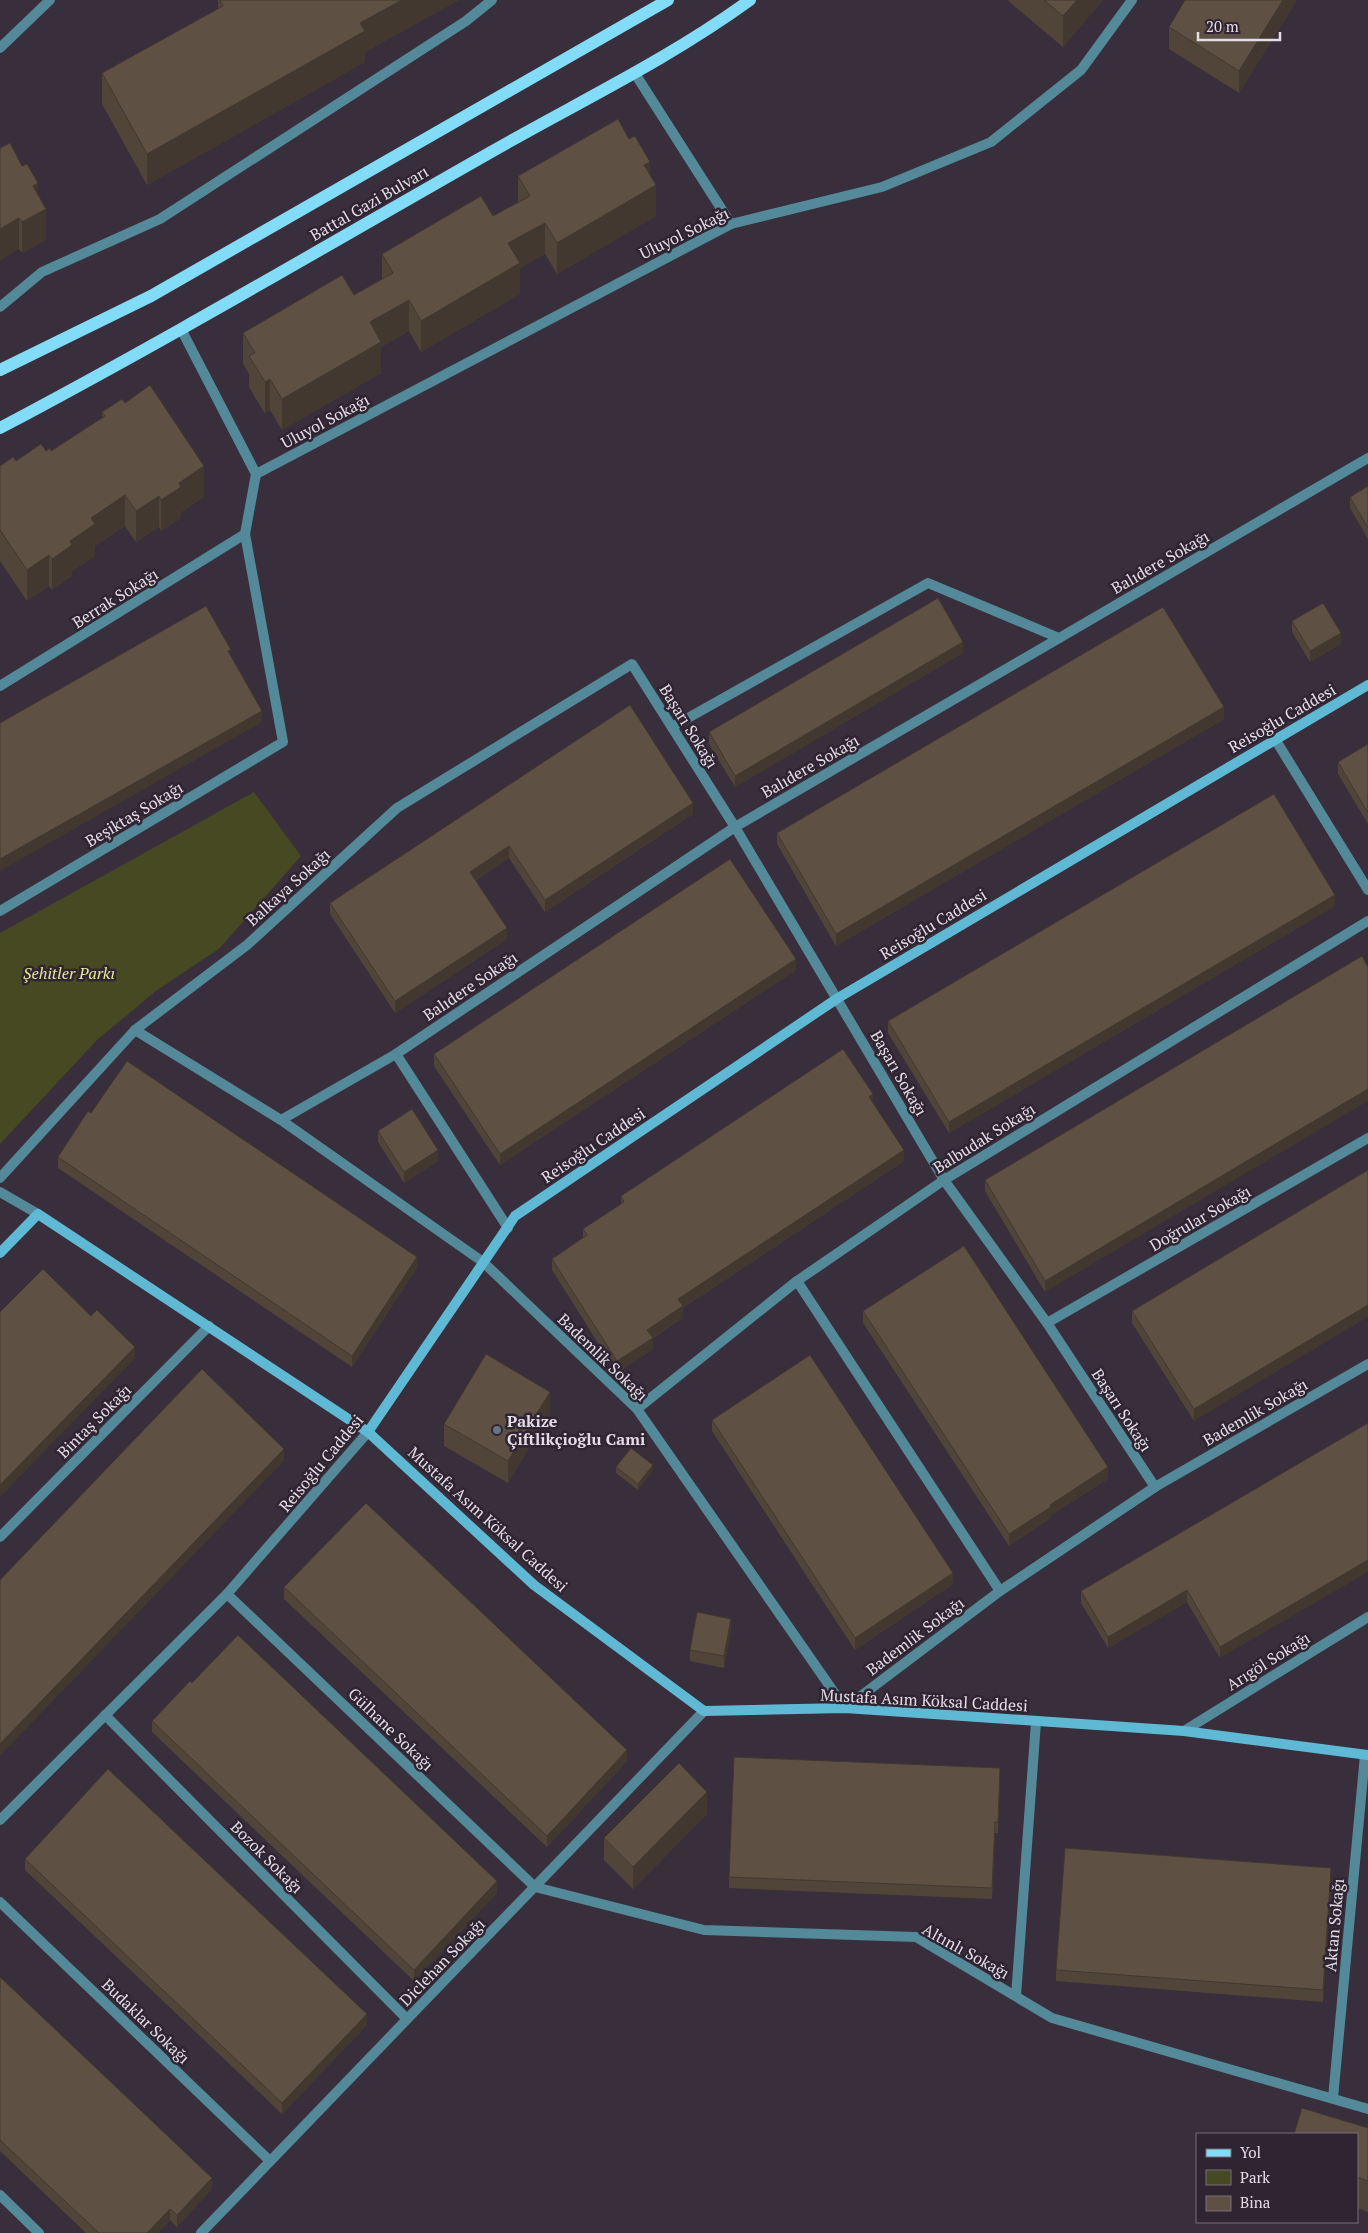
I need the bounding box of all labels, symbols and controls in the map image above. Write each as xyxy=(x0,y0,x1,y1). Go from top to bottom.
scale bar xyxy=(1198,10,1280,42)
text: 20 m xyxy=(1206,16,1239,36)
street label: Battal Gazi Bulvarı xyxy=(306,160,432,246)
street label: Uluyol Sokağı xyxy=(636,202,733,264)
street label: Uluyol Sokağı xyxy=(277,388,373,454)
street label: Balıdere Sokağı xyxy=(1107,525,1213,599)
street label: Berrak Sokağı xyxy=(68,563,162,633)
street label: Reisoğlu Caddesi xyxy=(1224,678,1340,758)
street label: Başarı Sokağı xyxy=(654,680,724,772)
street label: Balıdere Sokağı xyxy=(757,729,863,803)
street label: Beşiktaş Sokağı xyxy=(81,776,187,852)
street label: Balkaya Sokağı xyxy=(241,843,335,931)
street label: Reisoğlu Caddesi xyxy=(876,883,991,965)
street label: Balıdere Sokağı xyxy=(418,946,522,1026)
park label: Şehitler Parkı xyxy=(23,962,115,984)
street label: Başarı Sokağı xyxy=(866,1026,932,1120)
street label: Balbudak Sokağı xyxy=(929,1098,1039,1178)
street label: Reisoğlu Caddesi xyxy=(537,1102,649,1188)
street label: Doğrular Sokağı xyxy=(1145,1180,1255,1256)
street label: Bademlik Sokağı xyxy=(553,1308,653,1406)
street label: Başarı Sokağı xyxy=(1087,1364,1157,1456)
street label: Bademlik Sokağı xyxy=(1199,1373,1311,1451)
street label: Bintaş Sokağı xyxy=(52,1379,136,1463)
street label: Reisoğlu Caddesi xyxy=(274,1410,368,1516)
place label: Pakize Çiftlikçioğlu Cami xyxy=(507,1410,645,1450)
marker: Pakize Çiftlikçioğlu Cami xyxy=(491,1424,503,1436)
street label: Mustafa Asım Köksal Caddesi xyxy=(403,1441,573,1597)
street label: Bademlik Sokağı xyxy=(861,1592,969,1680)
street label: Arıgöl Sokağı xyxy=(1222,1626,1314,1695)
street label: Gülhane Sokağı xyxy=(343,1683,439,1776)
street label: Mustafa Asım Köksal Caddesi xyxy=(820,1684,1029,1716)
street label: Bozok Sokağı xyxy=(226,1816,308,1898)
street label: Aktan Sokağı xyxy=(1319,1877,1349,1973)
street label: Diclehan Sokağı xyxy=(394,1913,490,2011)
street label: Altınlı Sokağı xyxy=(918,1918,1014,1984)
street label: Budaklar Sokağı xyxy=(97,1973,195,2069)
legend xyxy=(1196,2133,1358,2223)
text: Yol xyxy=(1240,2142,1261,2162)
text: Park xyxy=(1240,2167,1270,2187)
text: Bina xyxy=(1240,2192,1271,2212)

